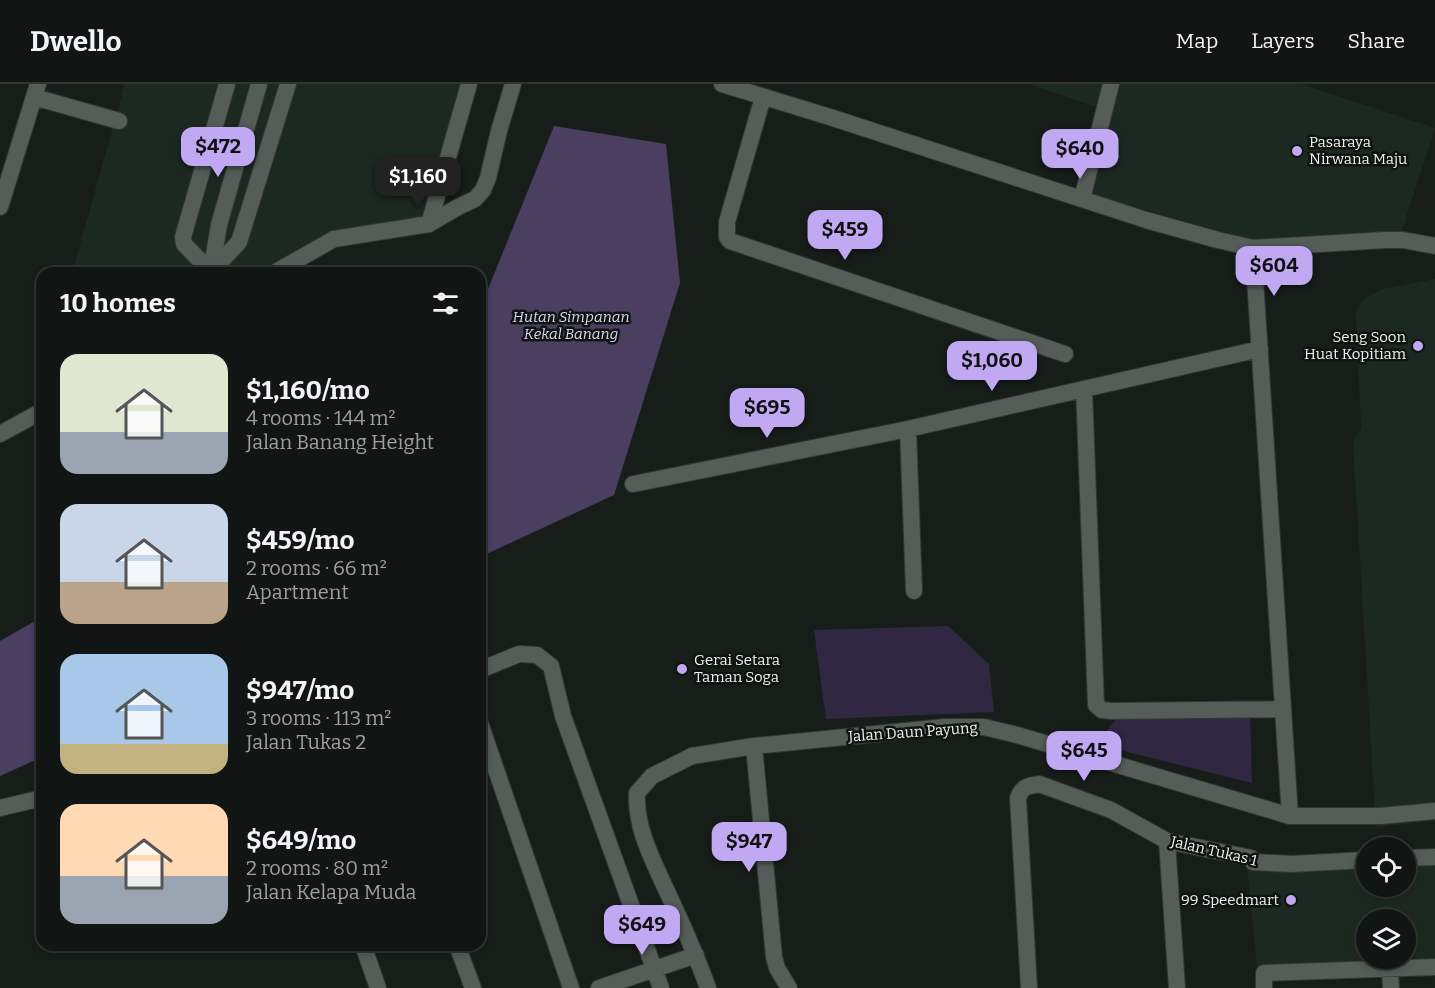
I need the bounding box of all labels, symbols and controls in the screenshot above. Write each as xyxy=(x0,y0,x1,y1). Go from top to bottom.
text: Dwello xyxy=(30,25,122,58)
text: Map xyxy=(1176,28,1218,54)
text: Layers xyxy=(1251,28,1315,54)
text: Share xyxy=(1348,28,1405,54)
pin: $472 xyxy=(182,127,254,178)
pin: $640 xyxy=(1044,129,1116,180)
place label: Pasaraya Nirwana Maju xyxy=(1309,133,1407,168)
text: $472 xyxy=(195,134,241,158)
text: $640 xyxy=(1056,136,1104,160)
marker: Pasaraya Nirwana Maju xyxy=(1290,144,1304,158)
pin: $1,160 xyxy=(369,157,467,208)
text: $1,160 xyxy=(389,164,447,188)
pin: $459 xyxy=(809,210,881,261)
text: $459 xyxy=(822,217,868,241)
pin: $604 xyxy=(1238,246,1310,297)
text: $604 xyxy=(1250,253,1298,277)
icon: filters xyxy=(429,287,462,320)
text: 10 homes xyxy=(60,288,176,319)
park label: Hutan Simpanan Kekal Banang xyxy=(512,308,630,343)
place label: Seng Soon Huat Kopitiam xyxy=(1304,328,1407,363)
marker: Seng Soon Huat Kopitiam xyxy=(1411,339,1425,353)
pin: $1,060 xyxy=(943,341,1041,392)
text: $1,060 xyxy=(961,348,1023,372)
text: $1,160/mo xyxy=(246,375,370,406)
icon: home xyxy=(108,378,180,450)
pin: $695 xyxy=(731,388,803,439)
text: $695 xyxy=(744,395,790,419)
text: 4 rooms · 144 m² xyxy=(246,406,396,430)
text: Jalan Banang Height xyxy=(246,430,434,454)
text: $459/mo xyxy=(246,525,355,556)
icon: home xyxy=(108,528,180,600)
text: 2 rooms · 66 m² xyxy=(246,556,387,580)
text: Apartment xyxy=(246,580,349,604)
place label: Gerai Setara Taman Soga xyxy=(694,651,780,686)
marker: Gerai Setara Taman Soga xyxy=(675,662,689,676)
text: $947/mo xyxy=(246,675,354,706)
icon: home xyxy=(108,678,180,750)
text: 3 rooms · 113 m² xyxy=(246,706,391,730)
street label: Jalan Daun Payung xyxy=(847,719,978,746)
text: Jalan Tukas 2 xyxy=(246,730,366,754)
pin: $645 xyxy=(1048,731,1120,782)
text: $645 xyxy=(1060,738,1108,762)
pin: $947 xyxy=(713,822,785,873)
text: $649/mo xyxy=(246,825,356,856)
icon: home xyxy=(108,828,180,900)
text: $947 xyxy=(726,829,772,853)
street label: Jalan Tukas 1 xyxy=(1168,832,1259,870)
map controls xyxy=(1356,837,1416,969)
button: locate xyxy=(1356,837,1416,897)
text: 2 rooms · 80 m² xyxy=(246,856,388,880)
text: Jalan Kelapa Muda xyxy=(246,880,417,904)
place label: 99 Speedmart xyxy=(1181,891,1280,909)
marker: 99 Speedmart xyxy=(1284,893,1298,907)
pin: $649 xyxy=(606,905,678,956)
button: layers xyxy=(1356,909,1416,969)
text: $649 xyxy=(618,912,666,936)

